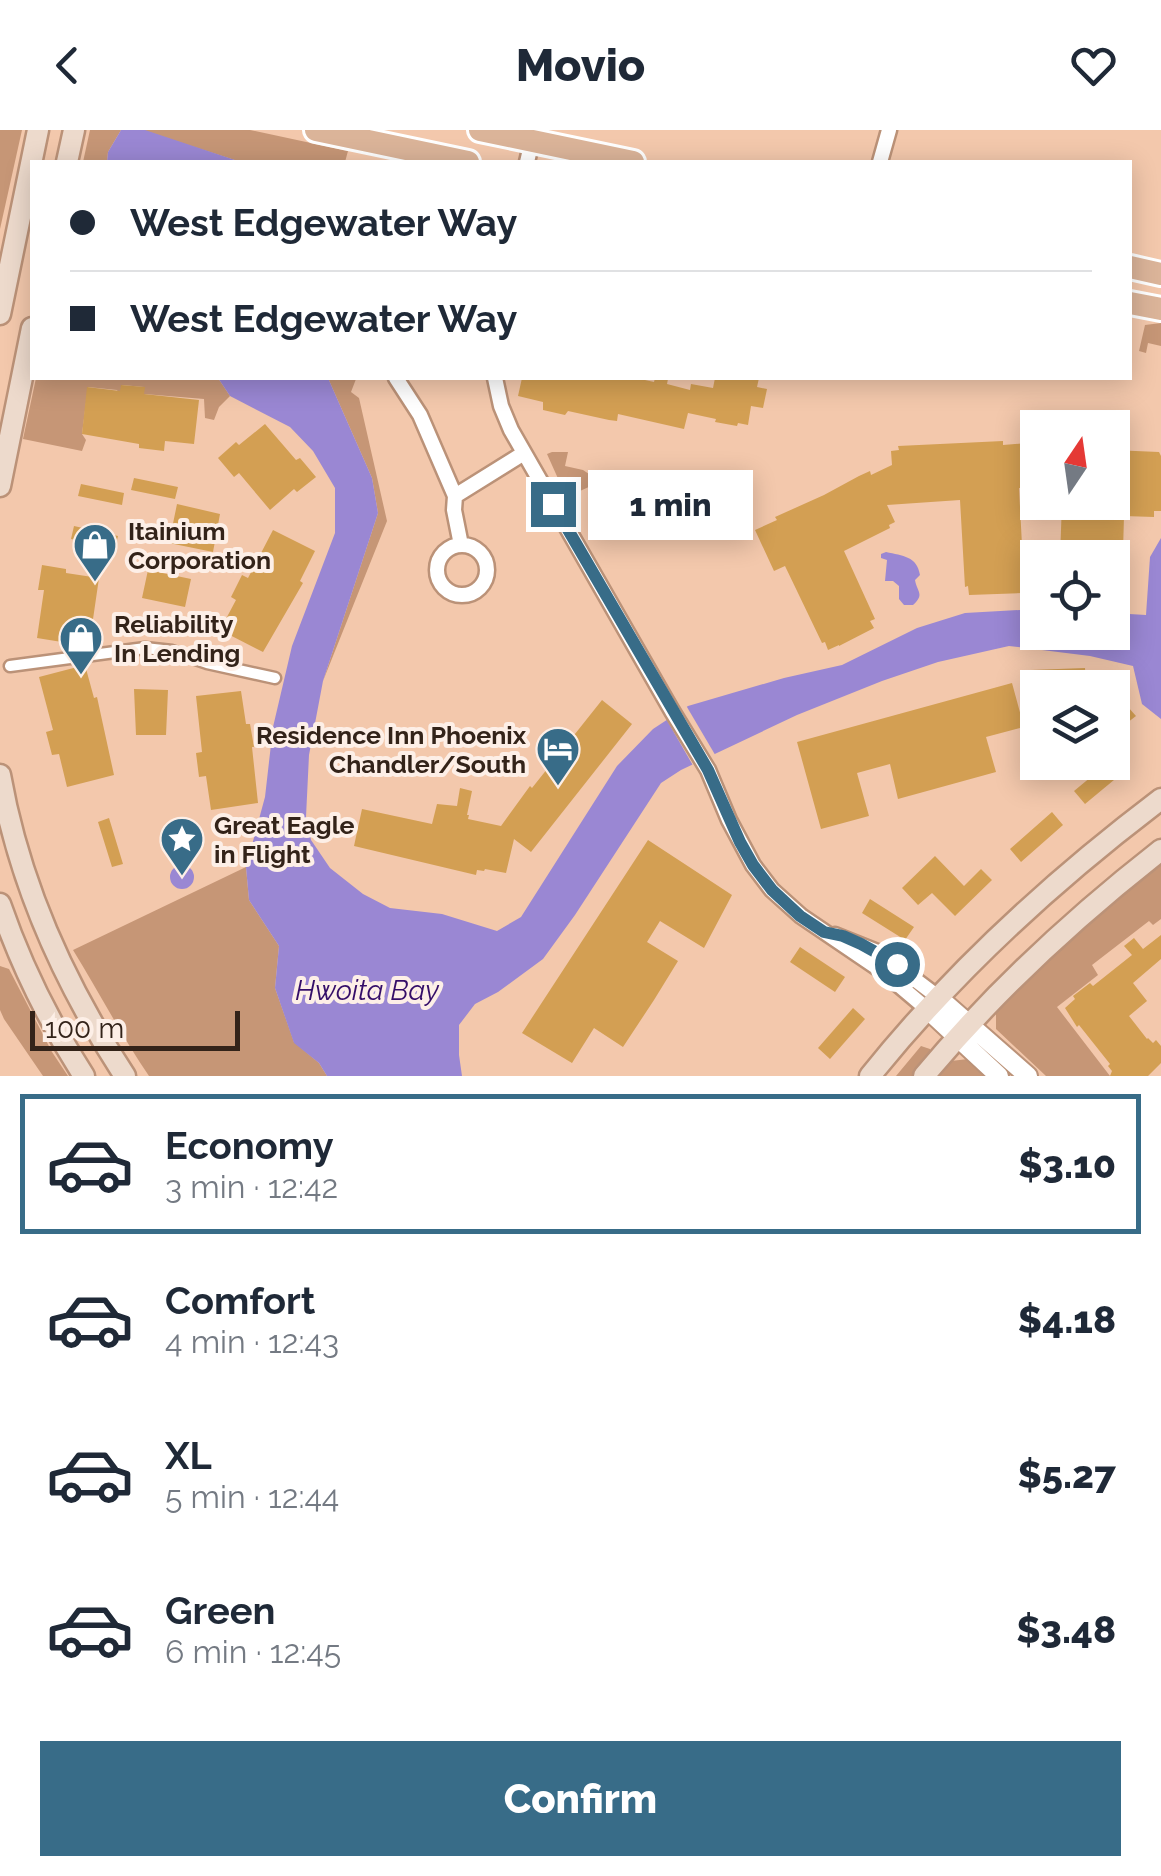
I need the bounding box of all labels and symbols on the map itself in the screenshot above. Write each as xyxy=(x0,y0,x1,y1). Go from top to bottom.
north arrow xyxy=(1020,410,1130,520)
callout: 1 min xyxy=(588,469,753,539)
route end xyxy=(531,482,576,527)
place label: Itainium Corporation xyxy=(128,516,271,575)
shop icon: Itainium Corporation xyxy=(72,522,118,583)
place label: Reliability In Lending xyxy=(114,609,240,668)
shop icon: Reliability In Lending xyxy=(58,615,104,676)
place label: Residence Inn Phoenix Chandler/South xyxy=(256,720,527,779)
hotel icon: Residence Inn Phoenix Chandler/South xyxy=(535,726,581,787)
place label: Great Eagle in Flight xyxy=(214,810,355,869)
place icon: Great Eagle in Flight xyxy=(159,816,205,877)
route start xyxy=(875,942,920,987)
water label: Hwoita Bay xyxy=(295,974,440,1007)
scale bar xyxy=(30,1006,240,1050)

